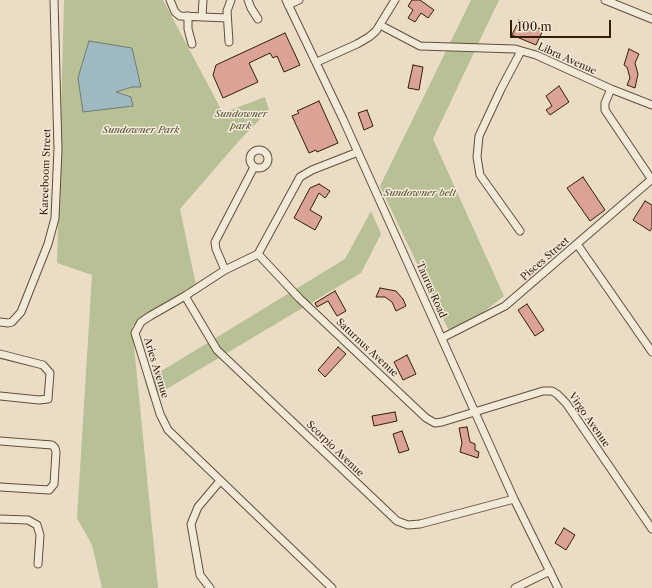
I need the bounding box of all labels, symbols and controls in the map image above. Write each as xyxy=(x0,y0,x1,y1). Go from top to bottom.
scale bar xyxy=(512,12,613,38)
text: 100 m xyxy=(517,19,552,34)
street label: Libra Avenue xyxy=(536,41,598,77)
park label: Sundowner park xyxy=(215,108,267,132)
park label: Sundowner Park xyxy=(103,124,179,136)
street label: Kareeboom Street xyxy=(38,128,54,216)
park label: Sundowner belt xyxy=(384,187,456,199)
street label: Pisces Street xyxy=(518,235,572,283)
street label: Taurus Road xyxy=(413,260,449,320)
street label: Saturnus Avenue xyxy=(334,316,400,380)
street label: Aries Avenue xyxy=(141,336,171,400)
street label: Virgo Avenue xyxy=(566,390,612,450)
street label: Scorpio Avenue xyxy=(304,419,366,479)

